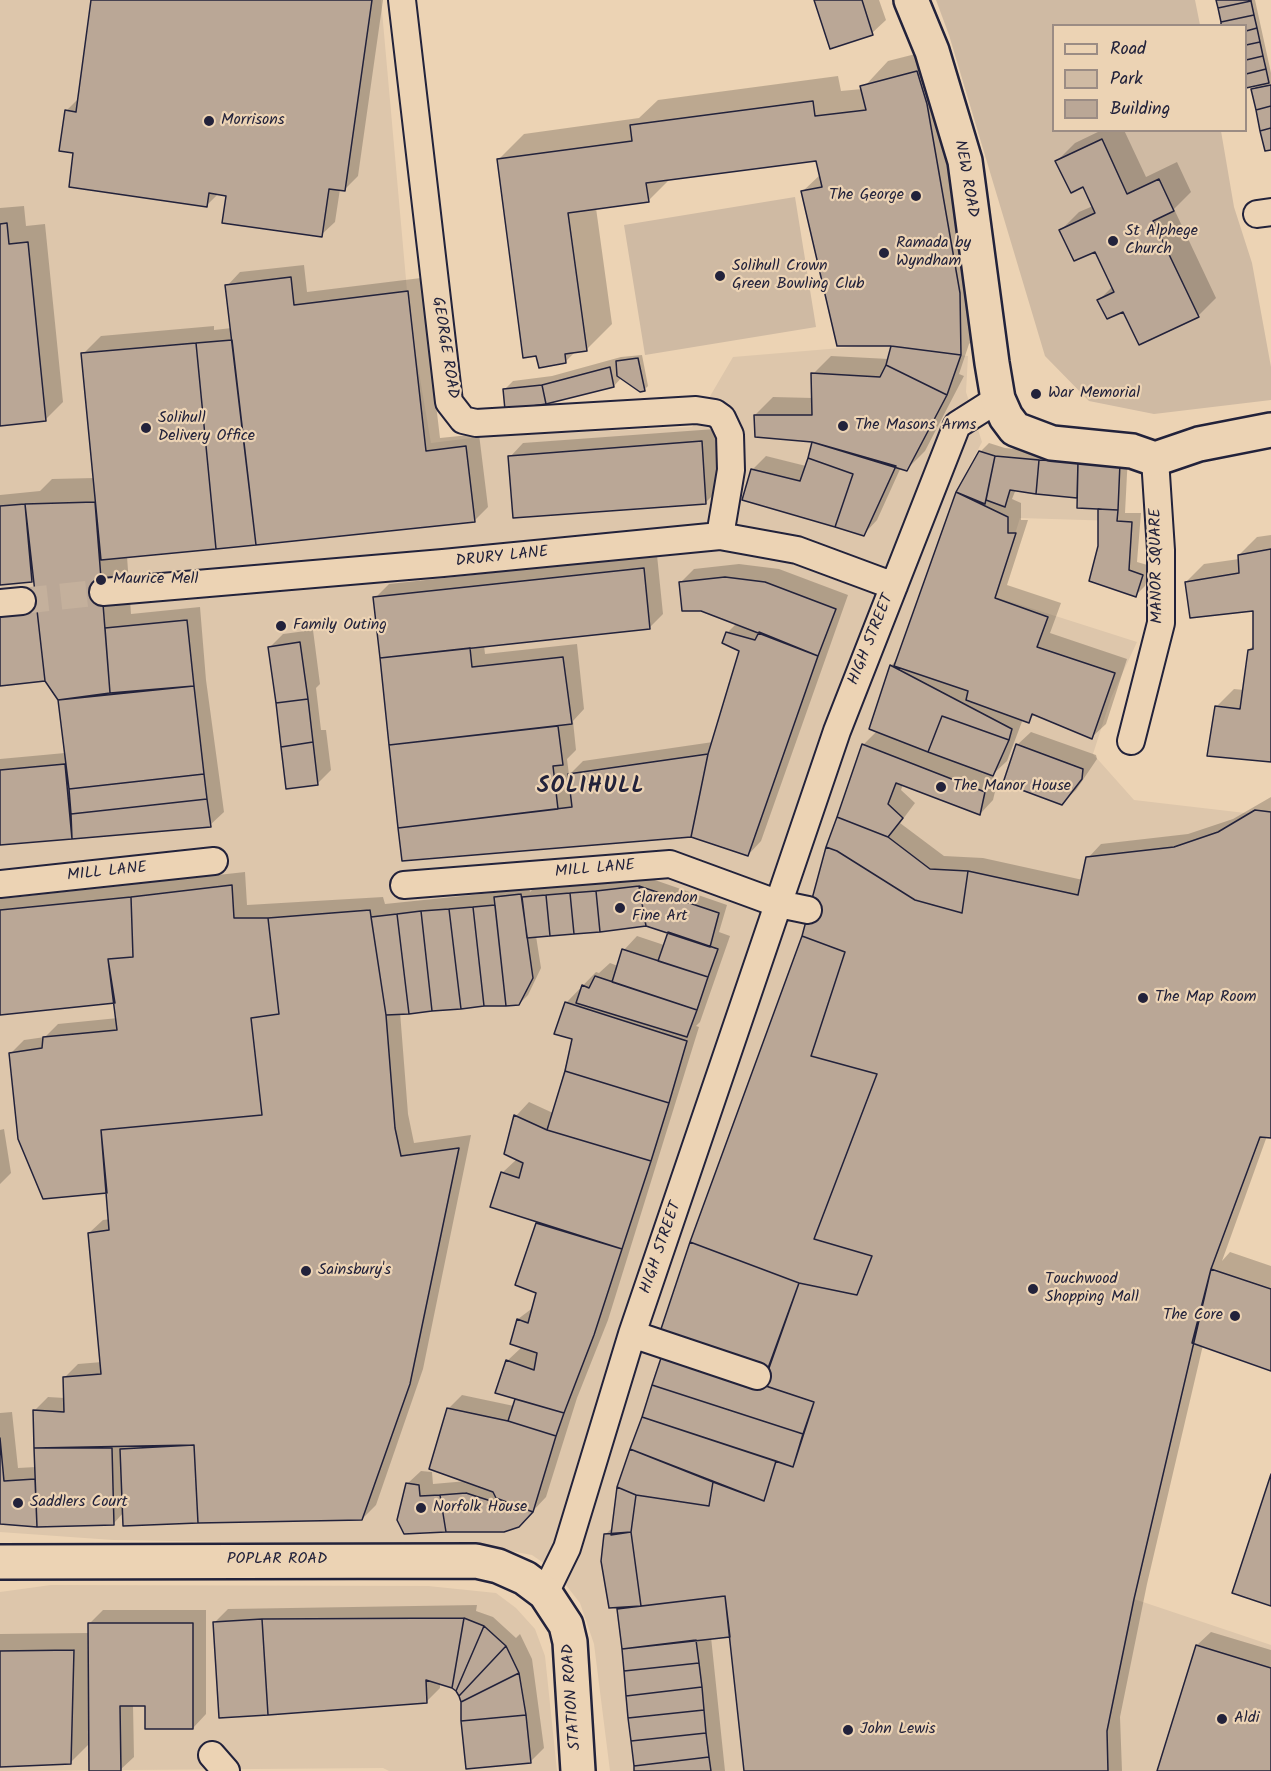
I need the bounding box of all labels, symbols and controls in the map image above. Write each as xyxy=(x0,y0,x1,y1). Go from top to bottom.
legend xyxy=(1052,24,1247,132)
text: Road xyxy=(1110,35,1146,64)
text: Park xyxy=(1110,65,1143,94)
text: Building xyxy=(1110,95,1170,124)
place label: Morrisons xyxy=(221,111,285,131)
marker: Morrisons xyxy=(202,114,216,128)
street label: NEW ROAD xyxy=(949,139,981,219)
place label: The George xyxy=(829,186,904,206)
marker: The George xyxy=(909,189,923,203)
place label: St Alphege Church xyxy=(1125,222,1198,260)
place label: Ramada by Wyndham xyxy=(896,234,971,272)
marker: St Alphege Church xyxy=(1106,234,1120,248)
marker: Ramada by Wyndham xyxy=(877,246,891,260)
place label: Solihull Crown Green Bowling Club xyxy=(732,257,864,295)
marker: Solihull Crown Green Bowling Club xyxy=(713,269,727,283)
street label: GEORGE ROAD xyxy=(426,296,462,400)
place label: War Memorial xyxy=(1048,384,1140,404)
marker: War Memorial xyxy=(1029,387,1043,401)
place label: Solihull Delivery Office xyxy=(158,409,255,447)
place label: The Masons Arms xyxy=(855,416,976,436)
marker: The Masons Arms xyxy=(836,419,850,433)
marker: Solihull Delivery Office xyxy=(139,421,153,435)
street label: MANOR SQUARE xyxy=(1147,508,1169,624)
street label: DRURY LANE xyxy=(455,544,549,572)
place label: Maurice Mell xyxy=(113,570,198,590)
marker: Maurice Mell xyxy=(94,573,108,587)
street label: HIGH STREET xyxy=(845,592,899,688)
place label: Family Outing xyxy=(293,616,387,636)
marker: Family Outing xyxy=(274,619,288,633)
district label: SOLIHULL xyxy=(537,775,645,801)
place label: The Manor House xyxy=(953,777,1071,797)
marker: The Manor House xyxy=(934,780,948,794)
street label: MILL LANE xyxy=(554,857,636,883)
street label: MILL LANE xyxy=(66,859,148,887)
place label: Clarendon Fine Art xyxy=(632,889,698,927)
marker: Clarendon Fine Art xyxy=(613,901,627,915)
place label: The Map Room xyxy=(1155,988,1257,1008)
marker: The Map Room xyxy=(1136,991,1150,1005)
street label: HIGH STREET xyxy=(637,1199,687,1297)
place label: Sainsbury's xyxy=(318,1261,391,1281)
marker: Sainsbury's xyxy=(299,1264,313,1278)
place label: Touchwood Shopping Mall xyxy=(1045,1270,1139,1308)
marker: Touchwood Shopping Mall xyxy=(1026,1282,1040,1296)
place label: The Core xyxy=(1163,1306,1223,1326)
marker: The Core xyxy=(1228,1309,1242,1323)
place label: Saddlers Court xyxy=(30,1493,128,1513)
marker: Saddlers Court xyxy=(11,1496,25,1510)
place label: Norfolk House xyxy=(433,1498,527,1518)
marker: Norfolk House xyxy=(414,1501,428,1515)
street label: POPLAR ROAD xyxy=(227,1550,327,1570)
street label: STATION ROAD xyxy=(560,1643,586,1751)
place label: Aldi xyxy=(1234,1709,1259,1729)
marker: Aldi xyxy=(1215,1712,1229,1726)
place label: John Lewis xyxy=(860,1720,936,1740)
marker: John Lewis xyxy=(841,1723,855,1737)

